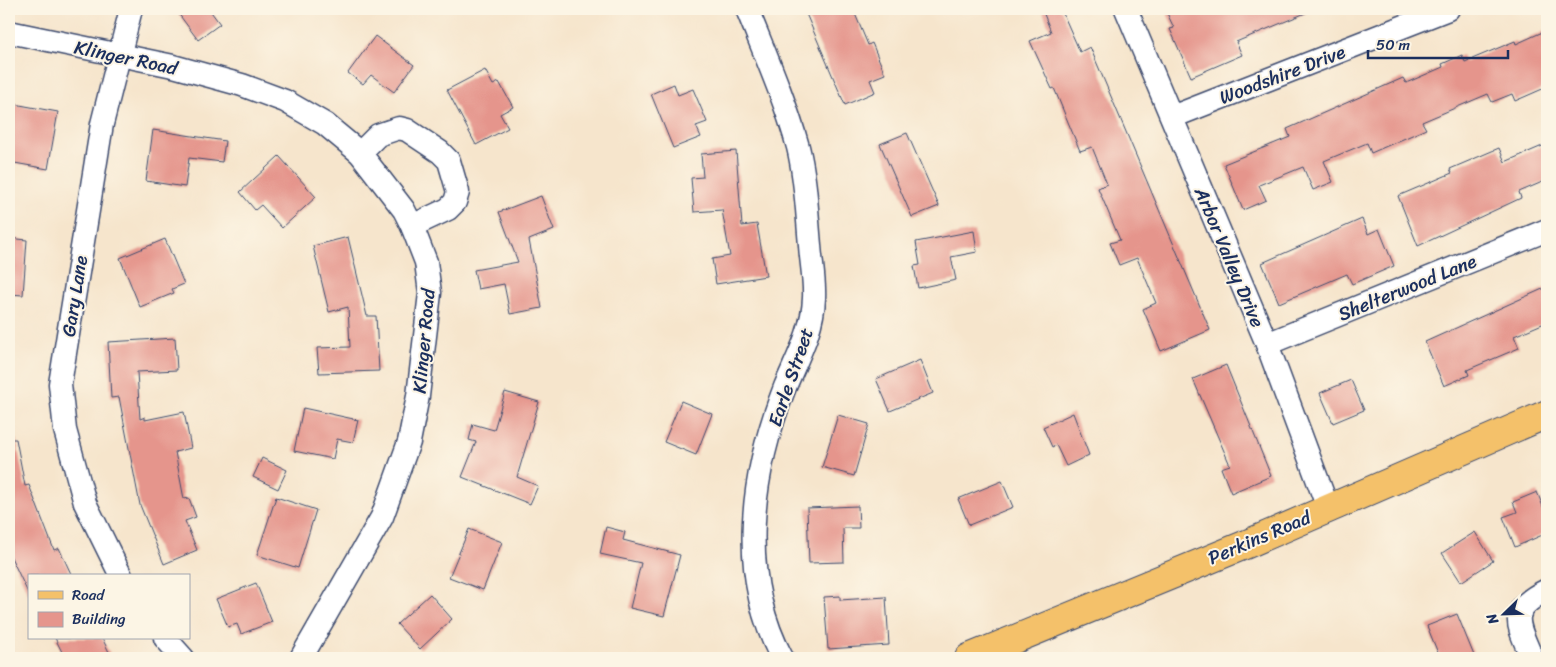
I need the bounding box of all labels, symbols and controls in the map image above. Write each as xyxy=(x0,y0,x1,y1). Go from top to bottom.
scale bar xyxy=(1368,28,1508,60)
street label: Klinger Road xyxy=(71,30,182,85)
text: 50 m xyxy=(1376,32,1411,58)
street label: Woodshire Drive xyxy=(1214,35,1350,114)
street label: Arbor Valley Drive xyxy=(1185,181,1274,333)
street label: Shelterwood Lane xyxy=(1333,245,1482,330)
street label: Gary Lane xyxy=(52,253,97,339)
street label: Klinger Road xyxy=(402,286,445,395)
street label: Earle Street xyxy=(758,323,823,431)
street label: Perkins Road xyxy=(1203,501,1317,574)
legend xyxy=(28,574,190,640)
text: Road xyxy=(72,582,105,608)
north arrow xyxy=(1478,590,1528,640)
text: Building xyxy=(72,606,126,632)
text: N xyxy=(1479,609,1506,629)

